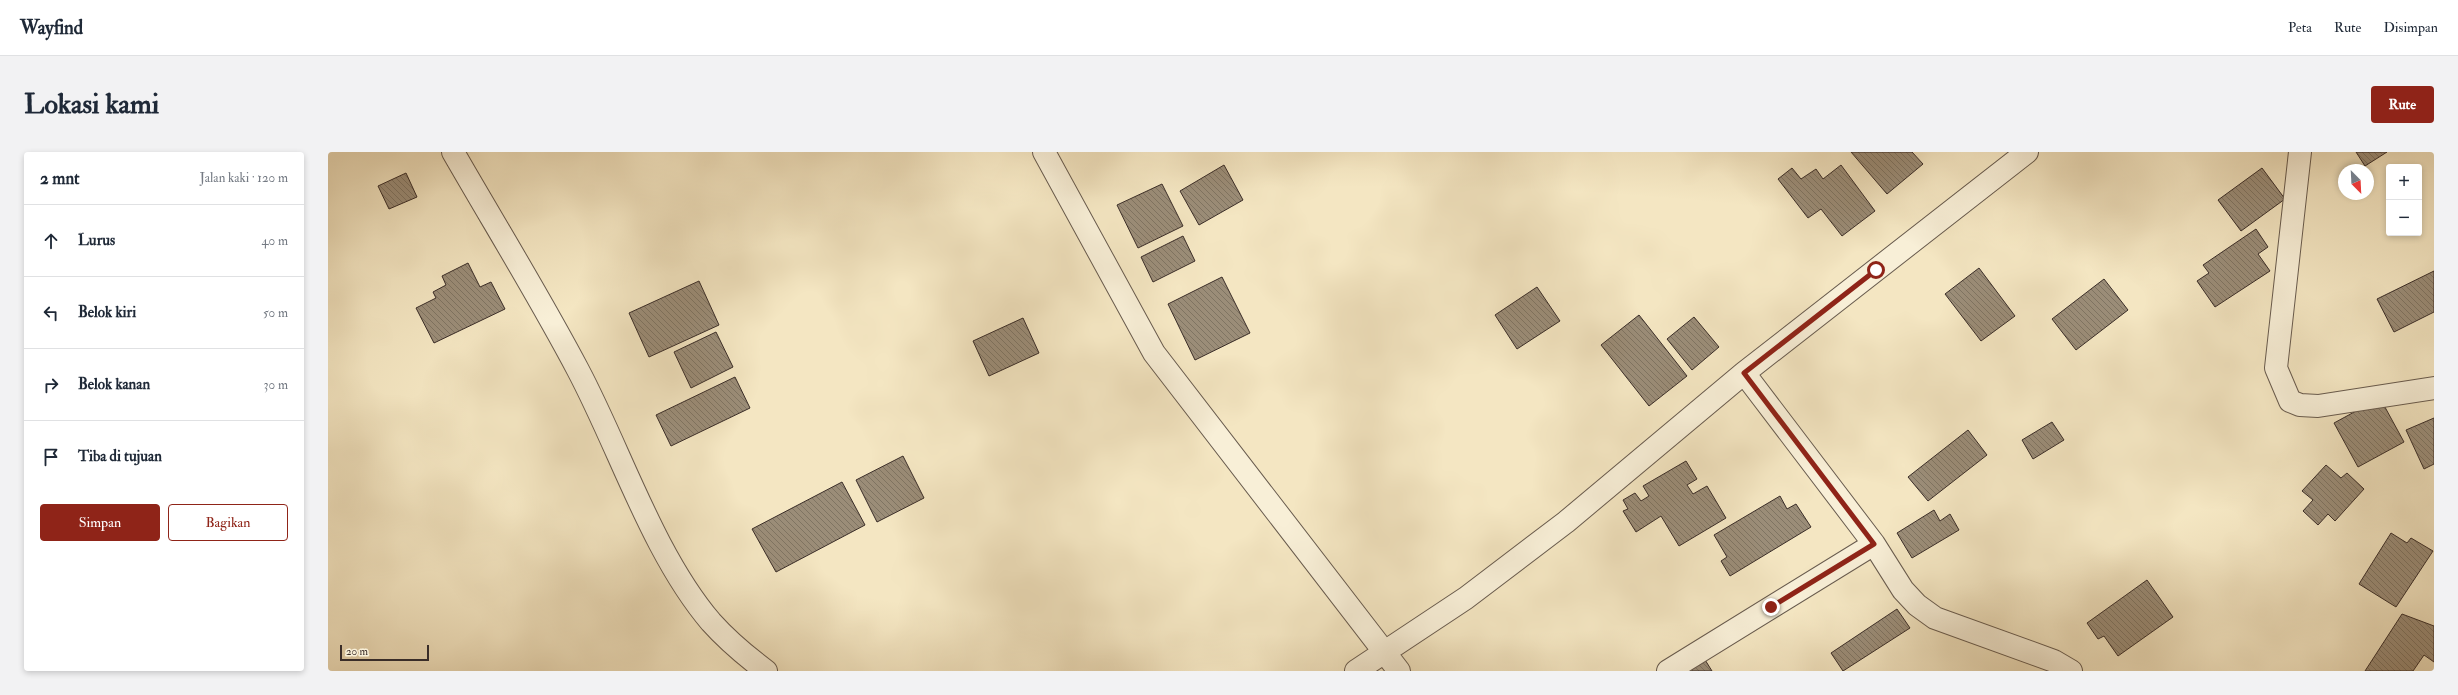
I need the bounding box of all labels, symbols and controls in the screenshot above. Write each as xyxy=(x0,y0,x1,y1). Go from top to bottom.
text: Wayfind xyxy=(20,16,83,40)
text: Peta xyxy=(2288,19,2312,36)
text: Rute xyxy=(2334,19,2361,36)
text: Disimpan xyxy=(2383,19,2438,36)
button: Rute xyxy=(2371,86,2434,123)
text: Lokasi kami xyxy=(24,87,159,122)
north arrow xyxy=(2338,164,2374,200)
map controls xyxy=(2386,164,2422,236)
button: + xyxy=(2386,164,2422,200)
text: 2 mnt xyxy=(40,168,80,189)
text: Jalan kaki · 120 m xyxy=(200,170,288,186)
button: − xyxy=(2386,200,2422,236)
icon: ahead xyxy=(40,230,62,252)
text: Lurus xyxy=(78,231,115,250)
text: 40 m xyxy=(262,233,288,249)
route start xyxy=(1867,261,1885,279)
icon: left xyxy=(40,302,62,324)
text: Belok kiri xyxy=(78,303,136,322)
text: 50 m xyxy=(263,305,288,321)
icon: right xyxy=(40,374,62,396)
text: Belok kanan xyxy=(78,375,150,394)
text: 30 m xyxy=(264,377,288,393)
icon: arrive xyxy=(40,446,62,468)
text: Tiba di tujuan xyxy=(78,447,162,466)
button: Simpan xyxy=(40,504,160,541)
button: Bagikan xyxy=(168,504,288,541)
route end xyxy=(1762,598,1780,616)
scale bar xyxy=(340,643,429,662)
text: 20 m xyxy=(346,645,368,658)

